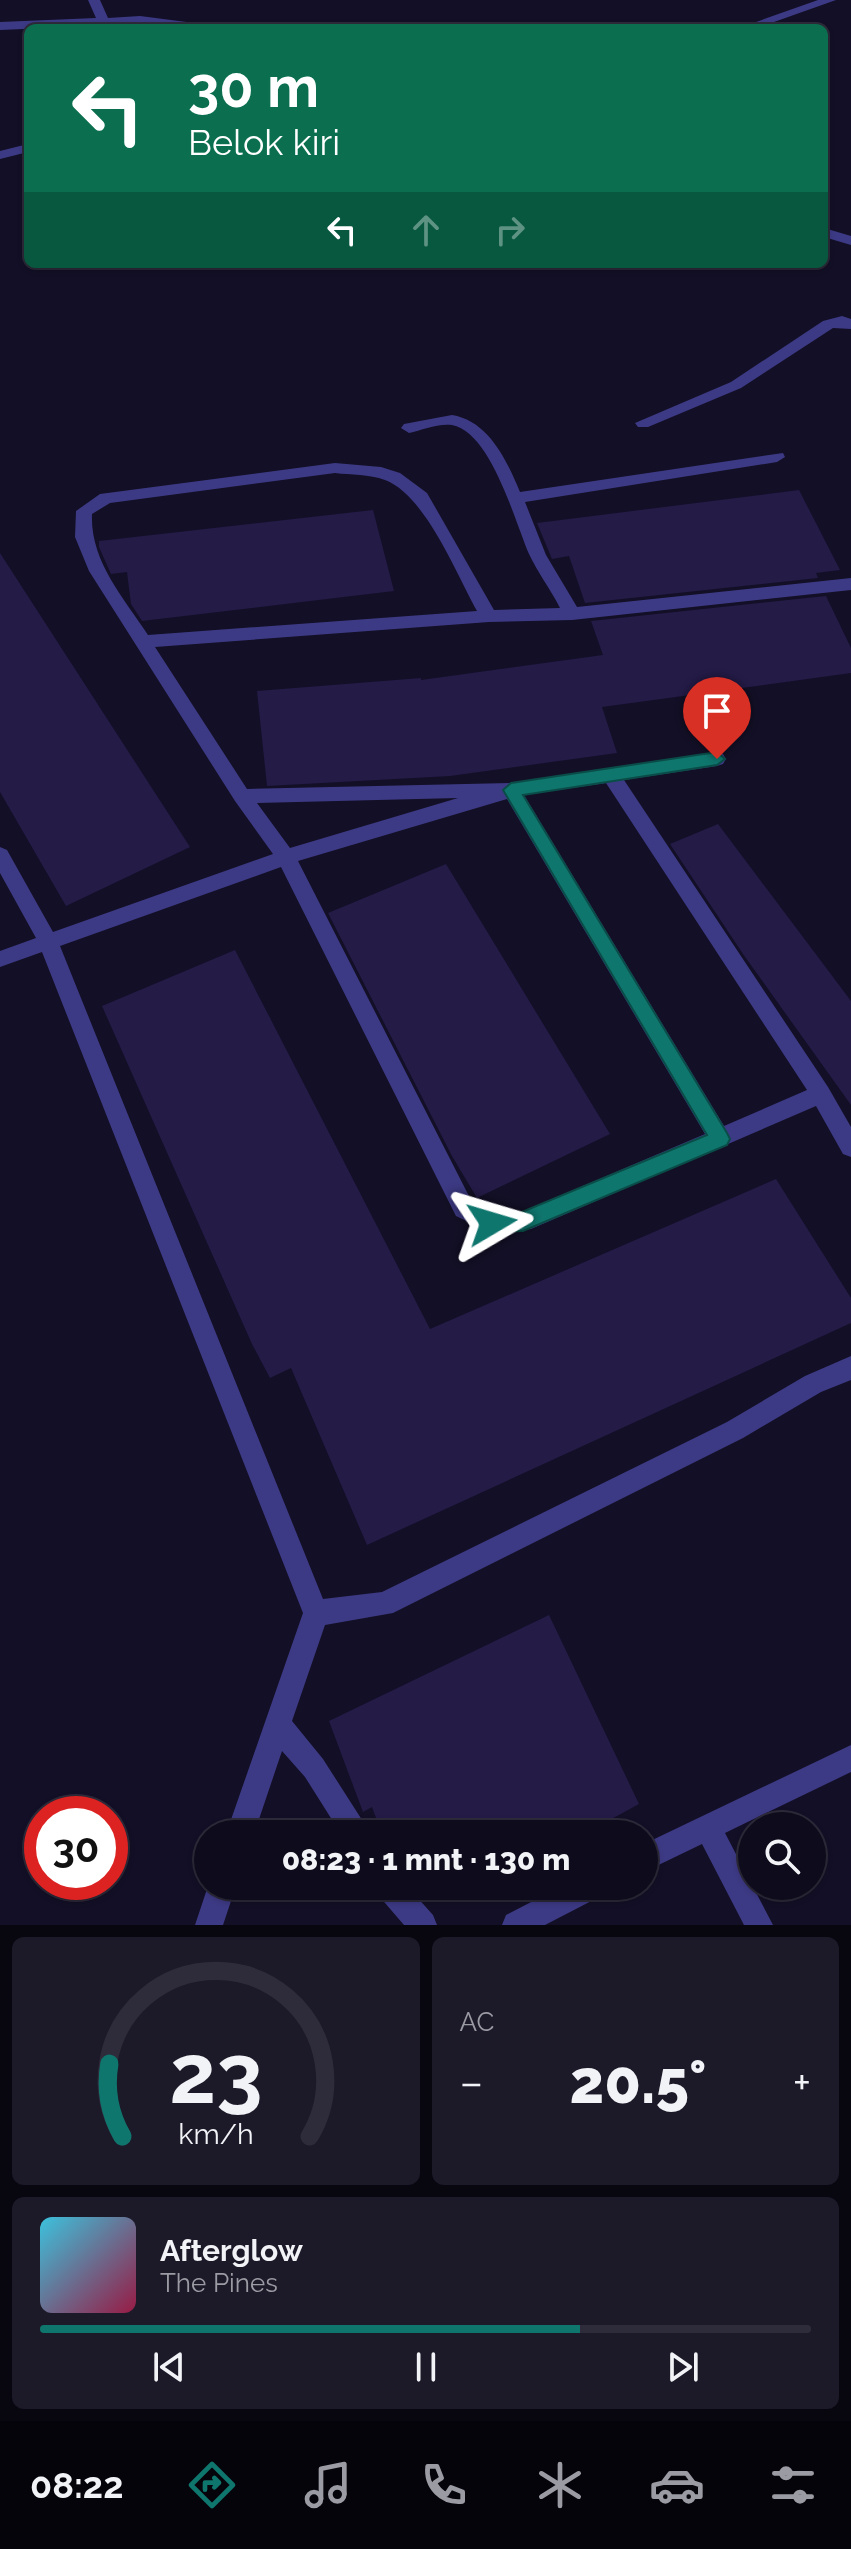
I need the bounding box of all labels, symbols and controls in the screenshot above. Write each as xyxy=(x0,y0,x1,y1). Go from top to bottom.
text: 30 m xyxy=(188,54,319,120)
icon: left xyxy=(56,56,160,160)
text: Belok kiri xyxy=(188,121,340,163)
icon: left xyxy=(320,208,364,252)
icon: ahead xyxy=(404,208,448,252)
icon: right xyxy=(488,208,532,252)
pin xyxy=(683,677,751,759)
icon: arrive xyxy=(695,689,739,733)
position arrow xyxy=(450,1181,534,1265)
speed limit sign: 30 xyxy=(24,1796,128,1900)
map controls xyxy=(738,1812,826,1900)
button: search xyxy=(738,1812,826,1900)
text: 08:23 · 1 mnt · 130 m xyxy=(282,1842,570,1877)
text: AC xyxy=(460,2007,494,2037)
text: 23 xyxy=(169,2025,262,2122)
text: 20.5° xyxy=(569,2047,706,2117)
text: − xyxy=(460,2057,483,2108)
text: + xyxy=(793,2057,811,2108)
text: km/h xyxy=(178,2117,253,2151)
text: Afterglow xyxy=(160,2233,303,2268)
text: The Pines xyxy=(160,2268,278,2298)
icon: previous xyxy=(147,2345,191,2389)
icon: pause xyxy=(404,2345,448,2389)
icon: next xyxy=(661,2345,705,2389)
icon: directions xyxy=(184,2457,240,2513)
icon: music xyxy=(300,2457,356,2513)
icon: phone xyxy=(416,2457,472,2513)
icon: climate xyxy=(532,2457,588,2513)
icon: car xyxy=(649,2457,705,2513)
icon: filters xyxy=(765,2457,821,2513)
text: 08:22 xyxy=(30,2464,123,2506)

